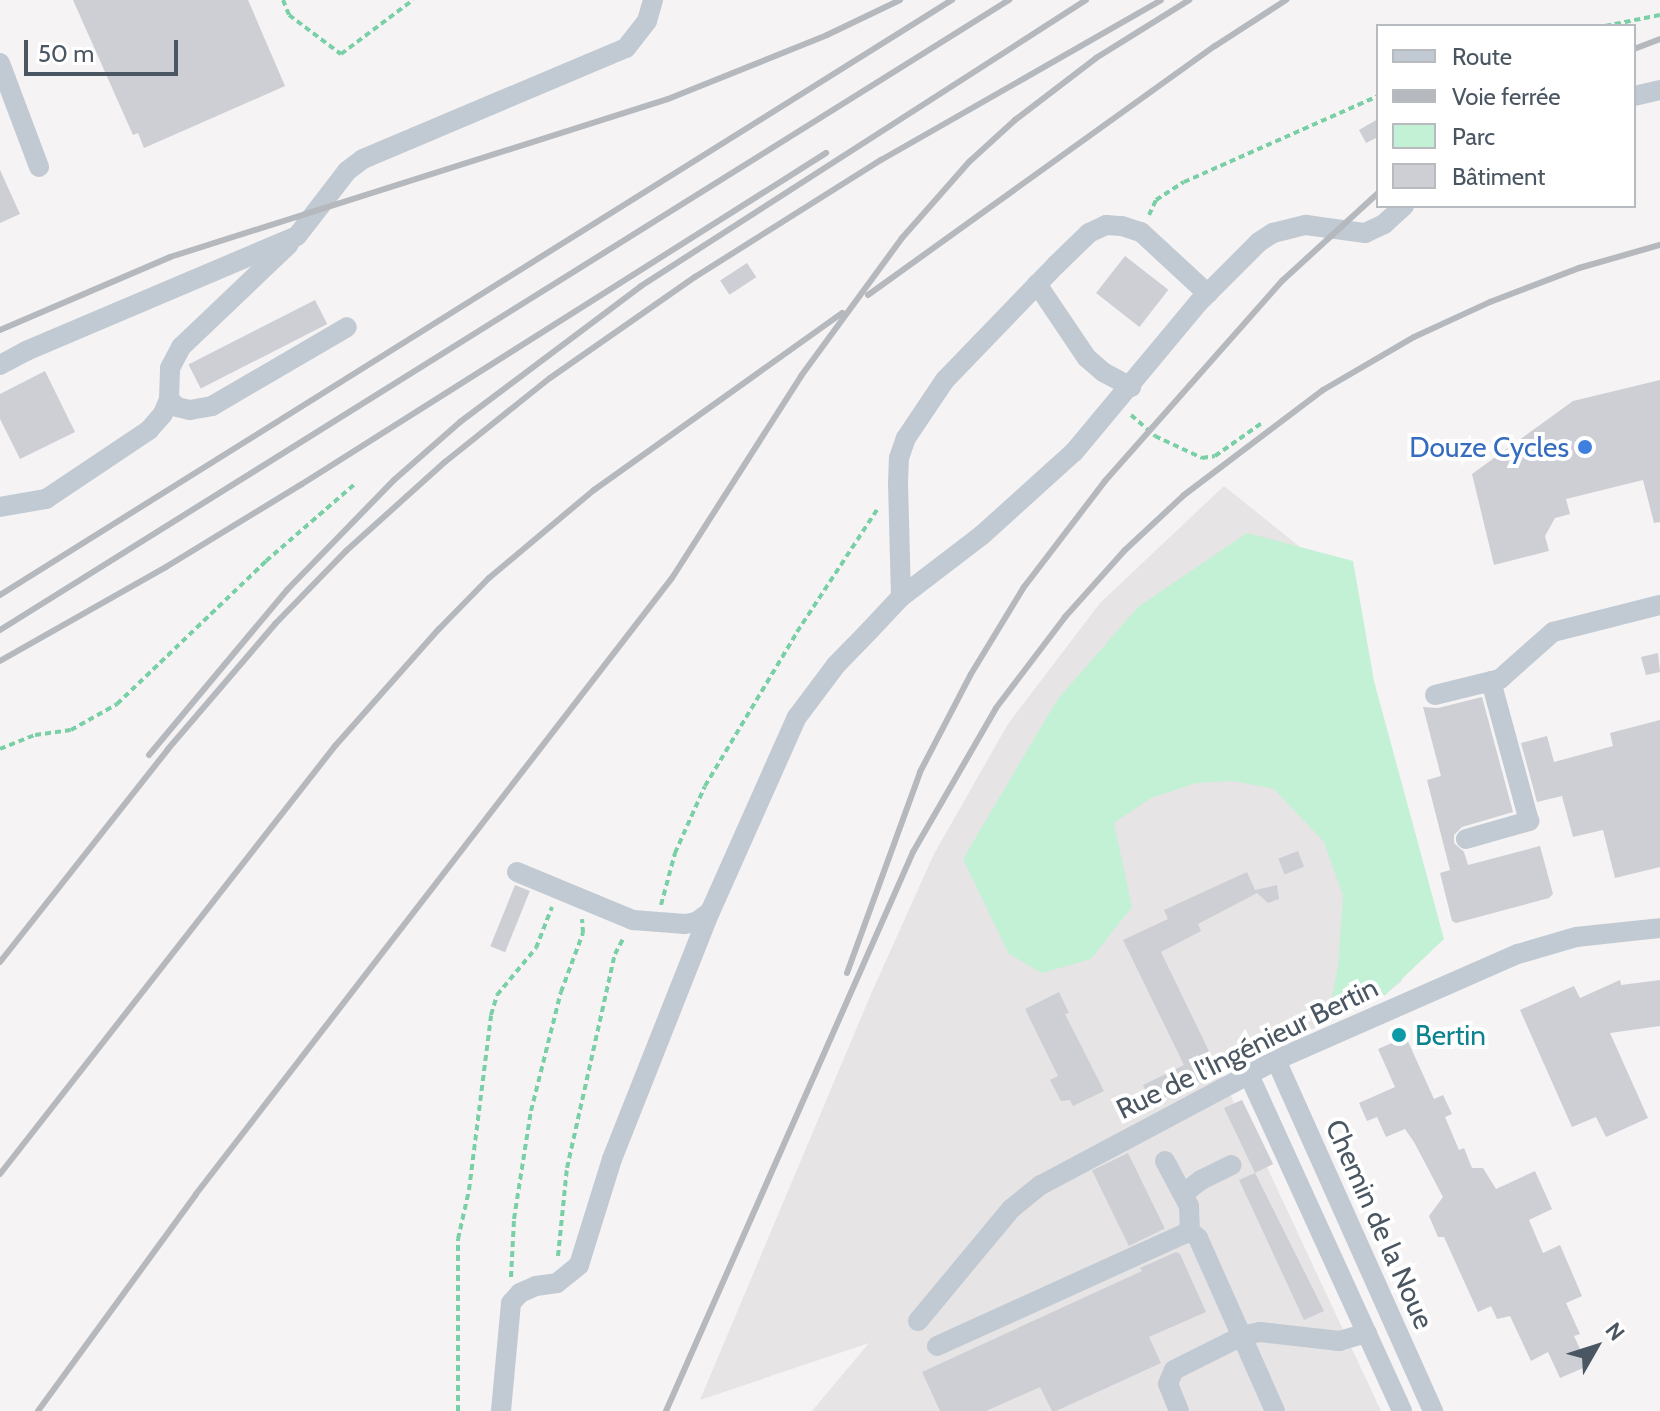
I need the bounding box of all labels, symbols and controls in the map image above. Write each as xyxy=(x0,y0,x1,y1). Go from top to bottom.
scale bar xyxy=(28,24,182,74)
legend xyxy=(1376,24,1636,208)
text: 50 m xyxy=(38,39,94,68)
text: Route xyxy=(1452,42,1512,71)
text: Voie ferrée xyxy=(1452,82,1561,111)
text: Parc xyxy=(1452,122,1495,151)
text: Bâtiment xyxy=(1452,162,1545,191)
place label: Douze Cycles xyxy=(1409,430,1569,464)
marker: Douze Cycles xyxy=(1576,438,1594,456)
street label: Rue de l'Ingénieur Bertin xyxy=(1111,970,1383,1126)
place label: Bertin xyxy=(1415,1018,1486,1052)
marker: Bertin xyxy=(1390,1026,1408,1044)
street label: Chemin de la Noue xyxy=(1319,1114,1441,1334)
north arrow xyxy=(1556,1307,1636,1387)
text: N xyxy=(1600,1317,1630,1346)

